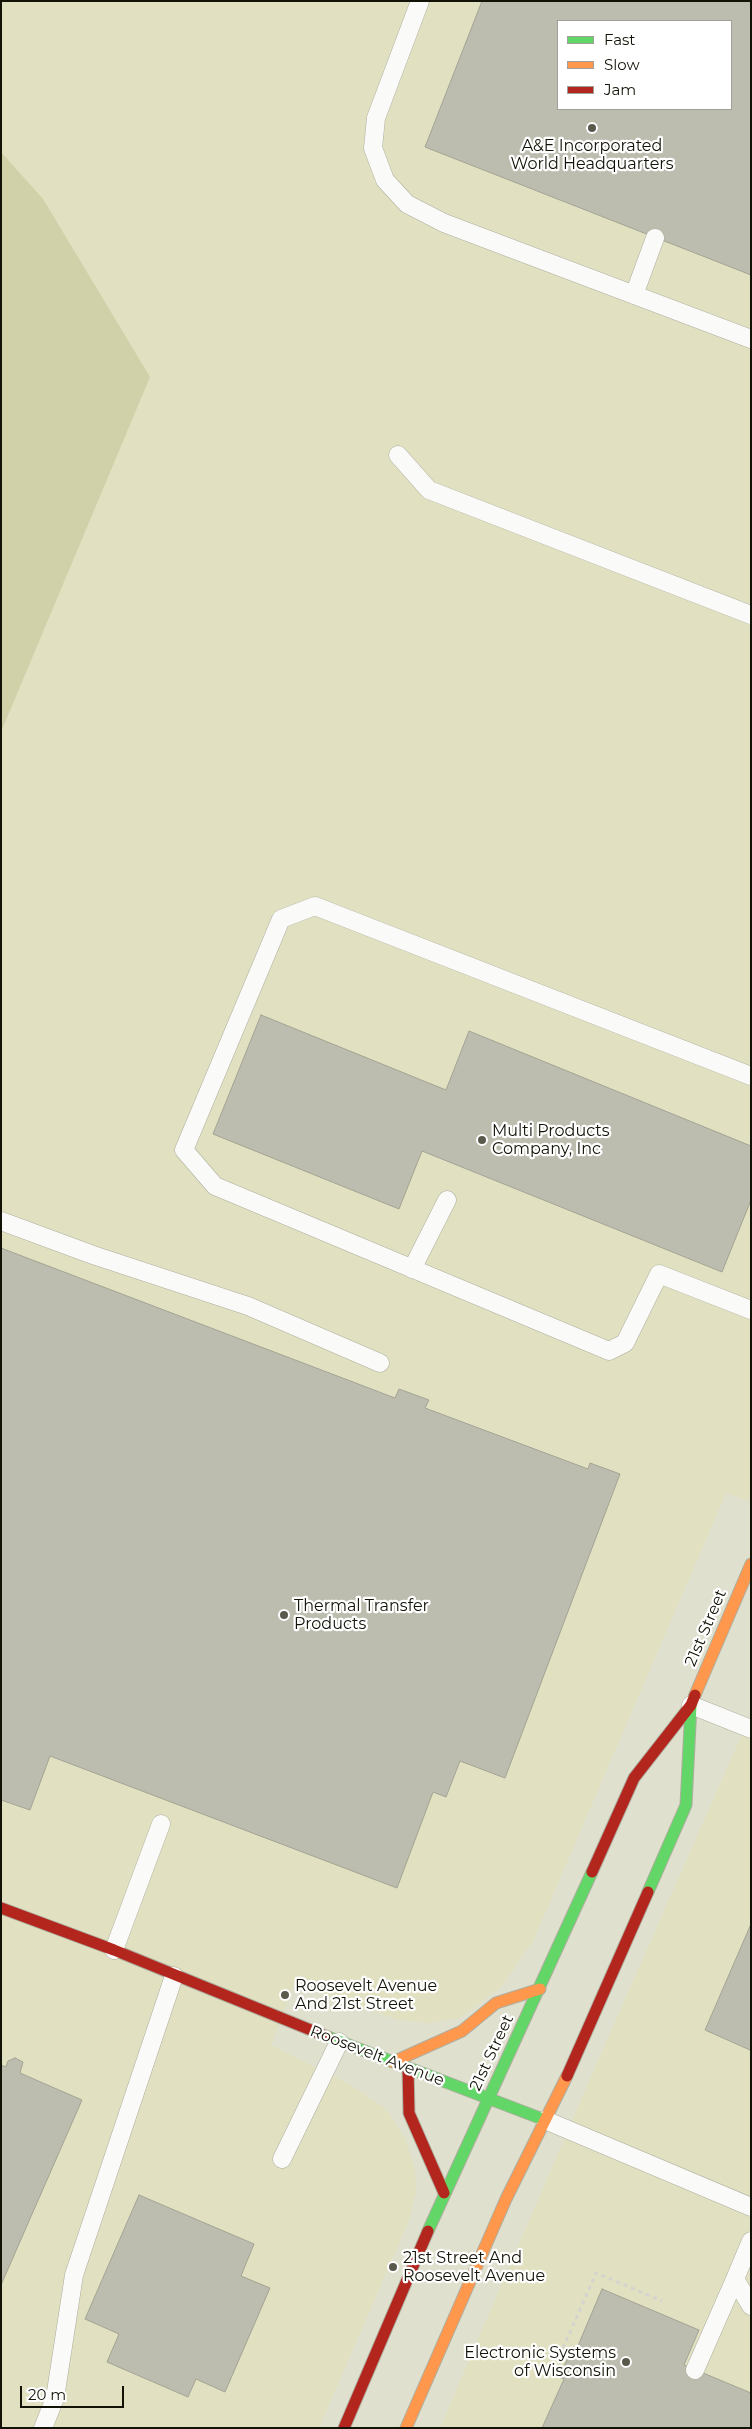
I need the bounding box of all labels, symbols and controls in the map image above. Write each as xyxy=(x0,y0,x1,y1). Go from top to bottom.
legend xyxy=(557,20,732,110)
text: Fast xyxy=(604,30,635,49)
text: Slow xyxy=(604,55,640,74)
text: Jam xyxy=(604,80,636,99)
marker: A&E Incorporated World Headquarters xyxy=(586,122,598,134)
place label: A&E Incorporated World Headquarters xyxy=(510,136,674,174)
place label: Multi Products Company, Inc xyxy=(492,1121,610,1159)
marker: Multi Products Company, Inc xyxy=(476,1134,488,1146)
street label: 21st Street xyxy=(681,1587,731,1669)
place label: Thermal Transfer Products xyxy=(294,1596,429,1634)
marker: Thermal Transfer Products xyxy=(278,1609,290,1621)
place label: Roosevelt Avenue And 21st Street xyxy=(295,1976,437,2014)
marker: Roosevelt Avenue And 21st Street xyxy=(279,1989,291,2001)
street label: 21st Street xyxy=(466,2012,518,2094)
street label: Roosevelt Avenue xyxy=(307,2022,447,2090)
place label: 21st Street And Roosevelt Avenue xyxy=(403,2248,545,2286)
marker: 21st Street And Roosevelt Avenue xyxy=(387,2261,399,2273)
place label: Electronic Systems of Wisconsin xyxy=(464,2343,616,2381)
marker: Electronic Systems of Wisconsin xyxy=(620,2356,632,2368)
scale bar xyxy=(22,2376,126,2408)
text: 20 m xyxy=(28,2385,66,2404)

